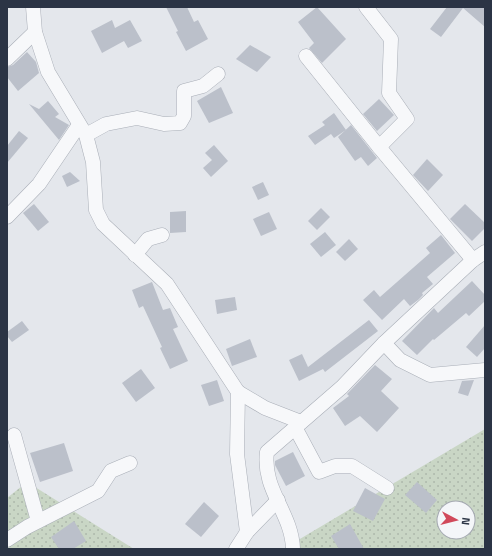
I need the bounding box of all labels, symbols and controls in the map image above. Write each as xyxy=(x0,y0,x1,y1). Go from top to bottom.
north arrow xyxy=(436,500,476,540)
text: N xyxy=(458,516,474,526)

